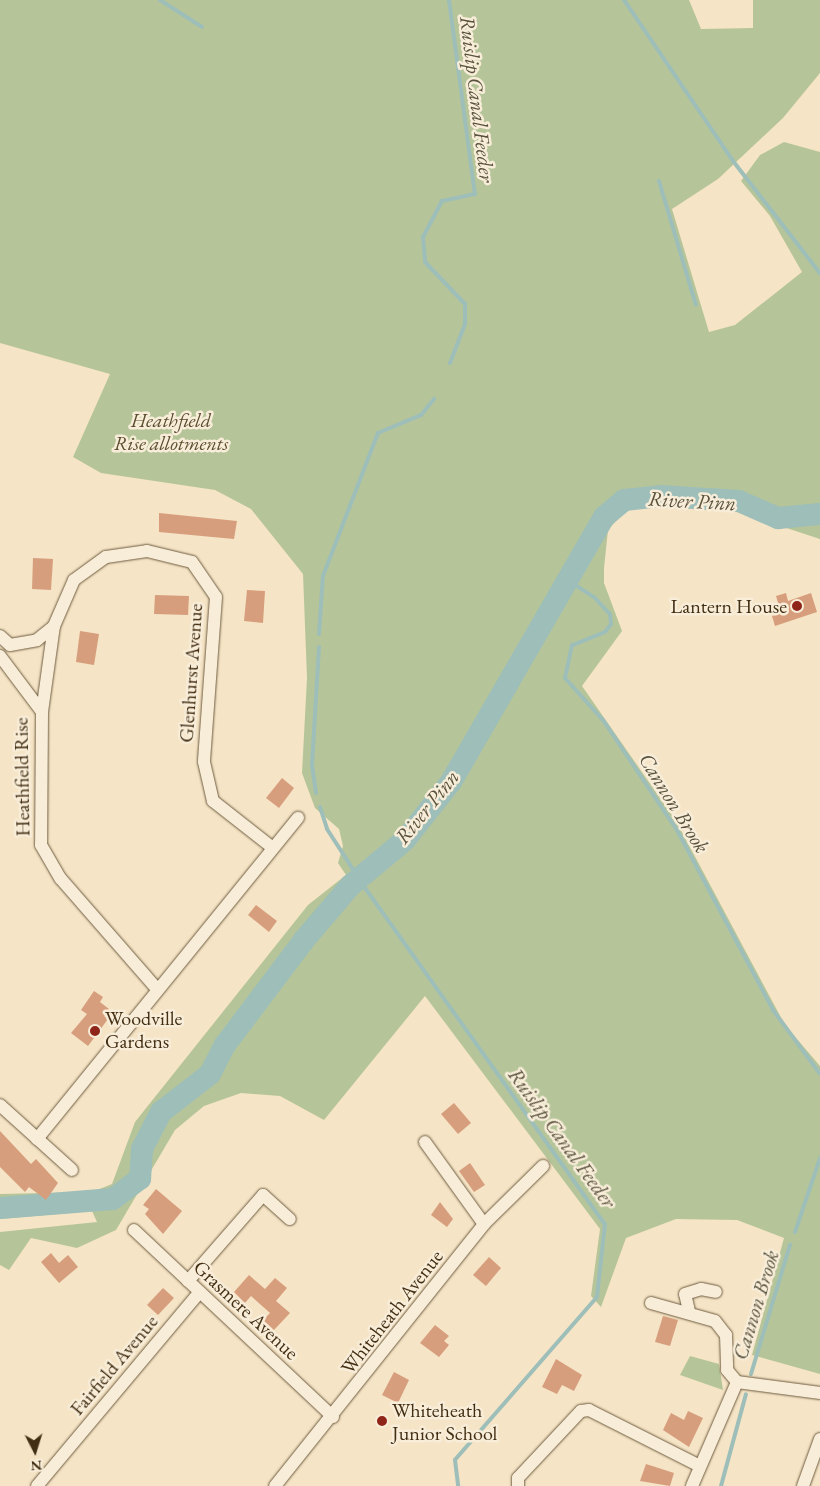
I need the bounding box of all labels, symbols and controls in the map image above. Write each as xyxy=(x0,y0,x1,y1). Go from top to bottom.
water label: Ruislip Canal Feeder xyxy=(454,14,500,184)
park label: Heathfield Rise allotments xyxy=(114,409,228,456)
water label: River Pinn xyxy=(647,486,737,516)
place label: Lantern House xyxy=(671,594,787,618)
marker: Lantern House xyxy=(791,600,803,612)
street label: Glenhurst Avenue xyxy=(174,603,208,743)
street label: Heathfield Rise xyxy=(9,717,35,837)
water label: Cannon Brook xyxy=(633,748,715,858)
water label: River Pinn xyxy=(390,765,464,849)
place label: Woodville Gardens xyxy=(105,1007,182,1054)
marker: Woodville Gardens xyxy=(89,1025,101,1037)
water label: Ruislip Canal Feeder xyxy=(503,1063,621,1213)
street label: Whiteheath Avenue xyxy=(336,1245,448,1379)
water label: Cannon Brook xyxy=(727,1247,785,1363)
street label: Grasmere Avenue xyxy=(188,1255,304,1365)
street label: Fairfield Avenue xyxy=(65,1310,163,1420)
place label: Whiteheath Junior School xyxy=(392,1398,497,1445)
marker: Whiteheath Junior School xyxy=(376,1415,388,1427)
north arrow xyxy=(10,1426,60,1476)
text: N xyxy=(30,1456,43,1475)

